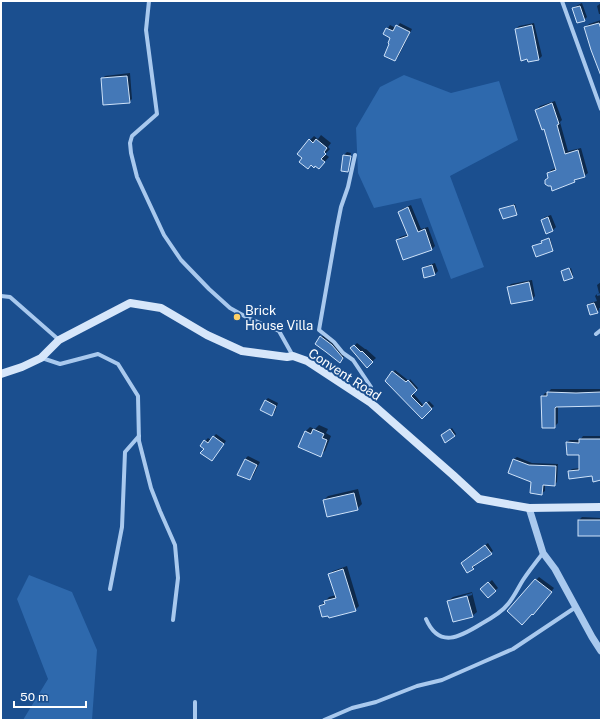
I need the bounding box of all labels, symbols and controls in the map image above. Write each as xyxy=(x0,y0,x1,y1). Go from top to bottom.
place label: Brick House Villa xyxy=(245,303,313,333)
marker: Brick House Villa xyxy=(232,312,242,322)
street label: Convent Road xyxy=(306,345,384,403)
scale bar xyxy=(14,683,86,709)
text: 50 m xyxy=(20,690,48,704)

